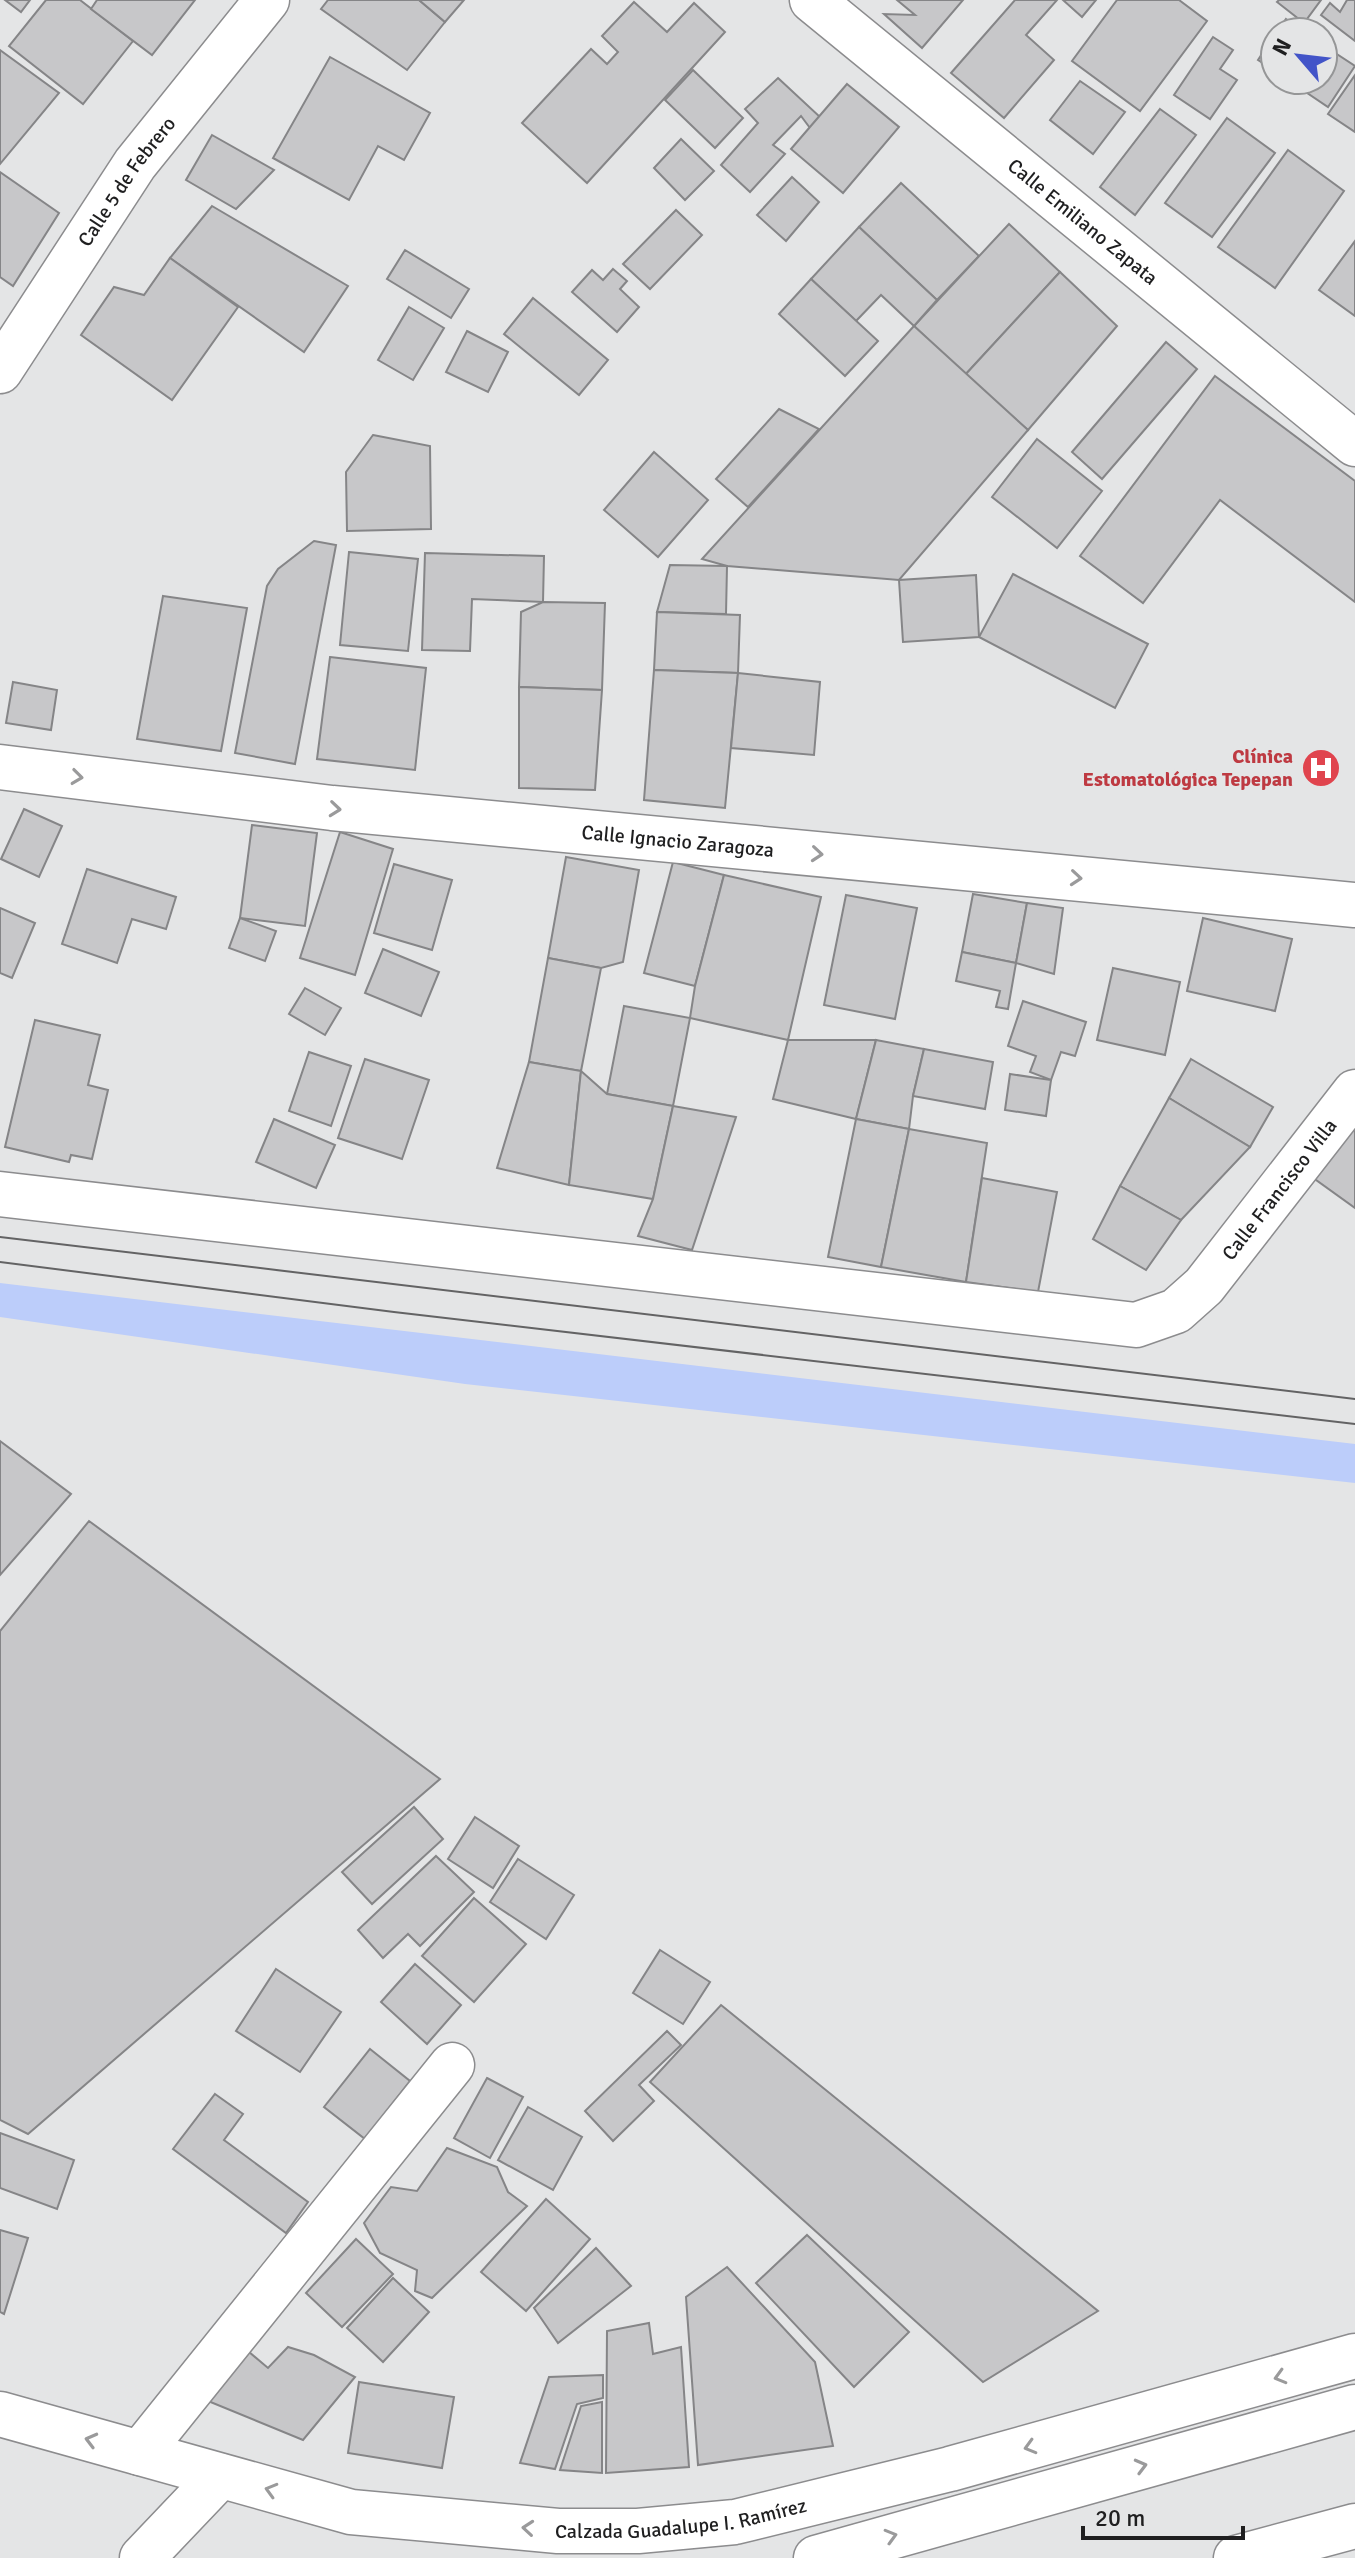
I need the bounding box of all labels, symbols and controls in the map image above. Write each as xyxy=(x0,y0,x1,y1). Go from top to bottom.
north arrow xyxy=(1259,16,1339,96)
text: N xyxy=(1266,34,1297,60)
street label: Calle 5 de Febrero xyxy=(73,112,181,251)
street label: Calle Emiliano Zapata xyxy=(1003,153,1163,291)
place label: Clínica Estomatológica Tepepan xyxy=(1082,744,1293,792)
hospital icon: Clínica Estomatológica Tepepan xyxy=(1300,747,1342,789)
one-way arrow xyxy=(71,768,84,785)
one-way arrow xyxy=(329,800,342,817)
street label: Calle Ignacio Zaragoza xyxy=(581,820,775,863)
one-way arrow xyxy=(811,845,824,862)
one-way arrow xyxy=(1070,869,1083,886)
street label: Calle Francisco Villa xyxy=(1217,1114,1343,1265)
one-way arrow xyxy=(1273,2368,1287,2384)
one-way arrow xyxy=(85,2433,99,2449)
one-way arrow xyxy=(1023,2438,1037,2454)
one-way arrow xyxy=(1133,2459,1147,2475)
one-way arrow xyxy=(265,2483,279,2499)
scale bar xyxy=(1083,2490,1243,2540)
street label: Calzada Guadalupe I. Ramírez xyxy=(555,2493,809,2544)
text: 20 m xyxy=(1095,2503,1145,2533)
one-way arrow xyxy=(521,2520,534,2537)
one-way arrow xyxy=(883,2529,897,2546)

